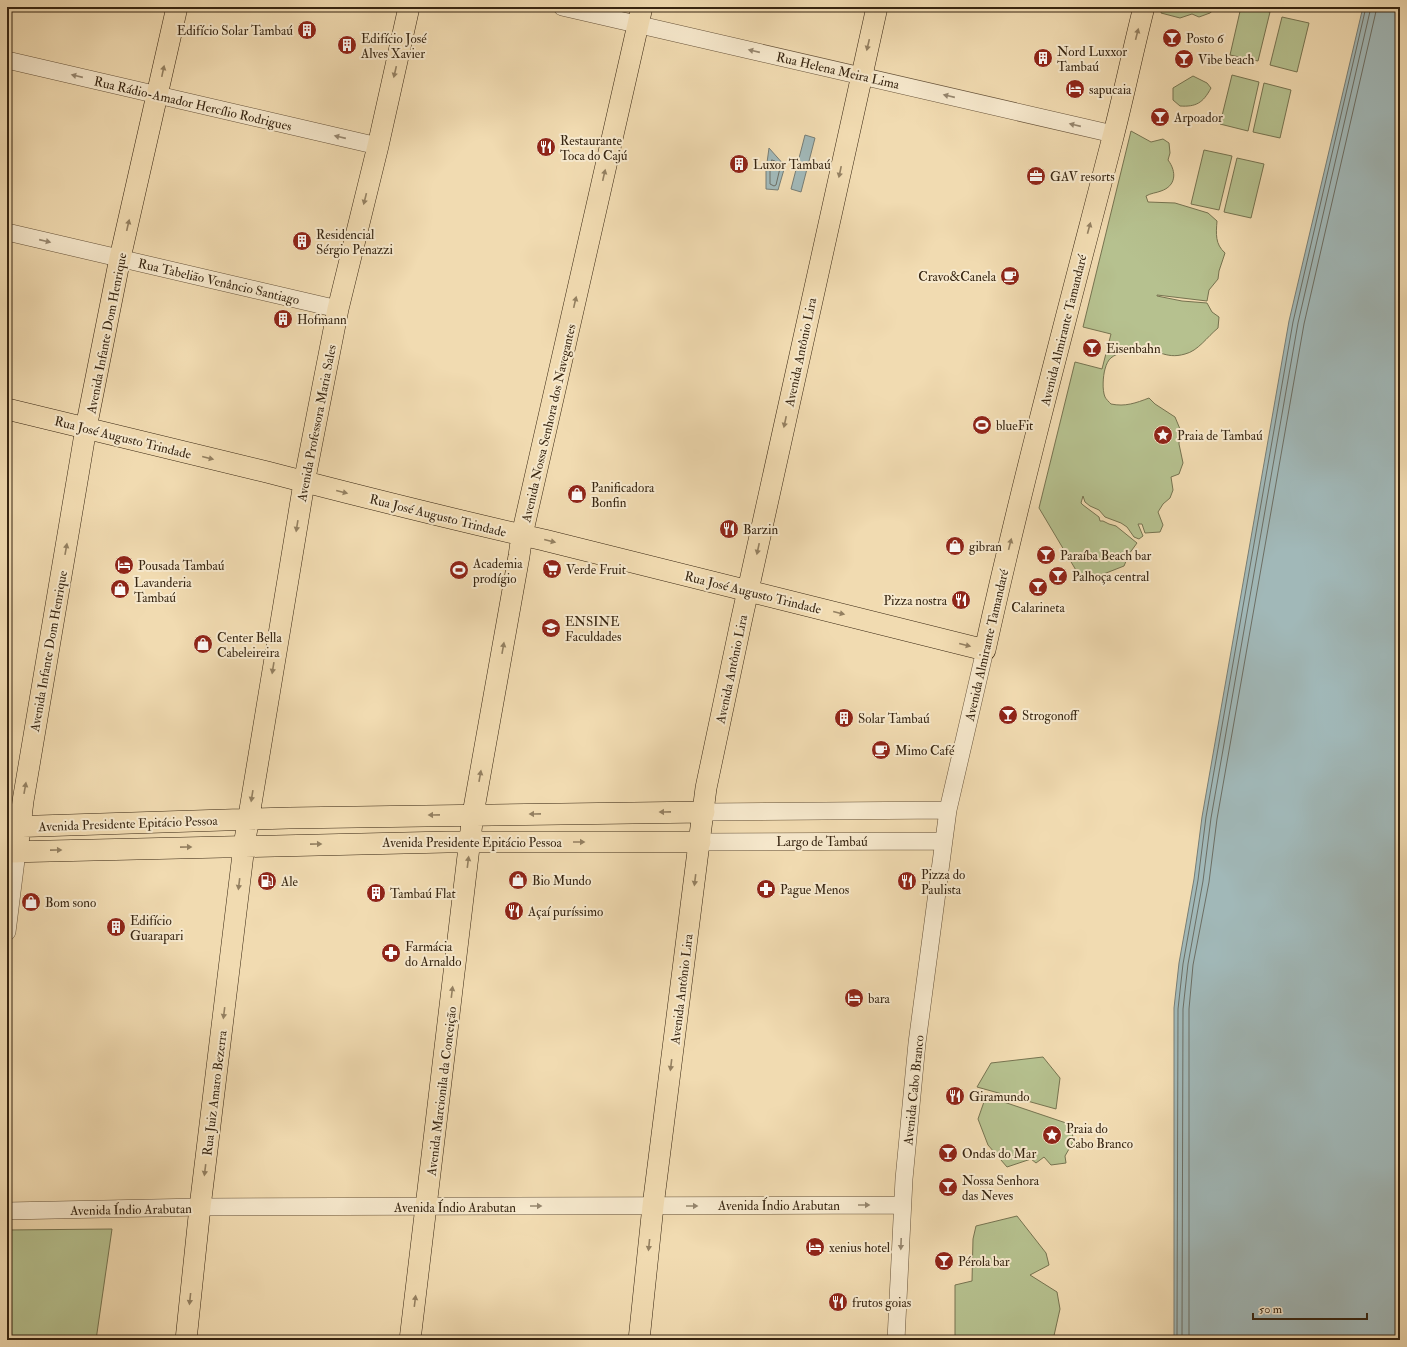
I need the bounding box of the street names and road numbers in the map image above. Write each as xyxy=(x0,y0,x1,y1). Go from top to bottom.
street label: Rua Helena Meira Lima xyxy=(775,49,902,93)
street label: Rua Rádio-Amador Hercílio Rodrigues xyxy=(92,73,294,135)
street label: Avenida Infante Dom Henrique xyxy=(83,251,131,416)
street label: Avenida Almirante Tamandaré xyxy=(1037,252,1091,409)
street label: Rua Tabelião Venâncio Santiago xyxy=(136,256,301,308)
street label: Avenida Antônio Lira xyxy=(781,296,820,409)
street label: Avenida Nossa Senhora dos Navegantes xyxy=(518,322,580,525)
street label: Avenida Professora Maria Sales xyxy=(294,343,340,504)
street label: Rua José Augusto Trindade xyxy=(53,413,193,463)
street label: Rua José Augusto Trindade xyxy=(368,491,508,541)
street label: Avenida Almirante Tamandaré xyxy=(961,567,1012,724)
street label: Rua José Augusto Trindade xyxy=(683,568,823,618)
street label: Avenida Infante Dom Henrique xyxy=(27,569,71,734)
street label: Avenida Antônio Lira xyxy=(712,613,751,726)
street label: Avenida Presidente Epitácio Pessoa xyxy=(37,813,219,836)
street label: Largo de Tambaú xyxy=(776,834,868,850)
street label: Avenida Presidente Epitácio Pessoa xyxy=(381,835,562,852)
street label: Avenida Antônio Lira xyxy=(667,932,697,1046)
street label: Avenida Marcionila da Conceição xyxy=(424,1006,460,1178)
street label: Rua Juiz Amaro Bezerra xyxy=(199,1029,231,1157)
street label: Avenida Cabo Branco xyxy=(900,1034,928,1147)
street label: Avenida Índio Arabutan xyxy=(717,1197,840,1214)
street label: Avenida Índio Arabutan xyxy=(393,1199,516,1216)
street label: Avenida Índio Arabutan xyxy=(69,1200,192,1219)

